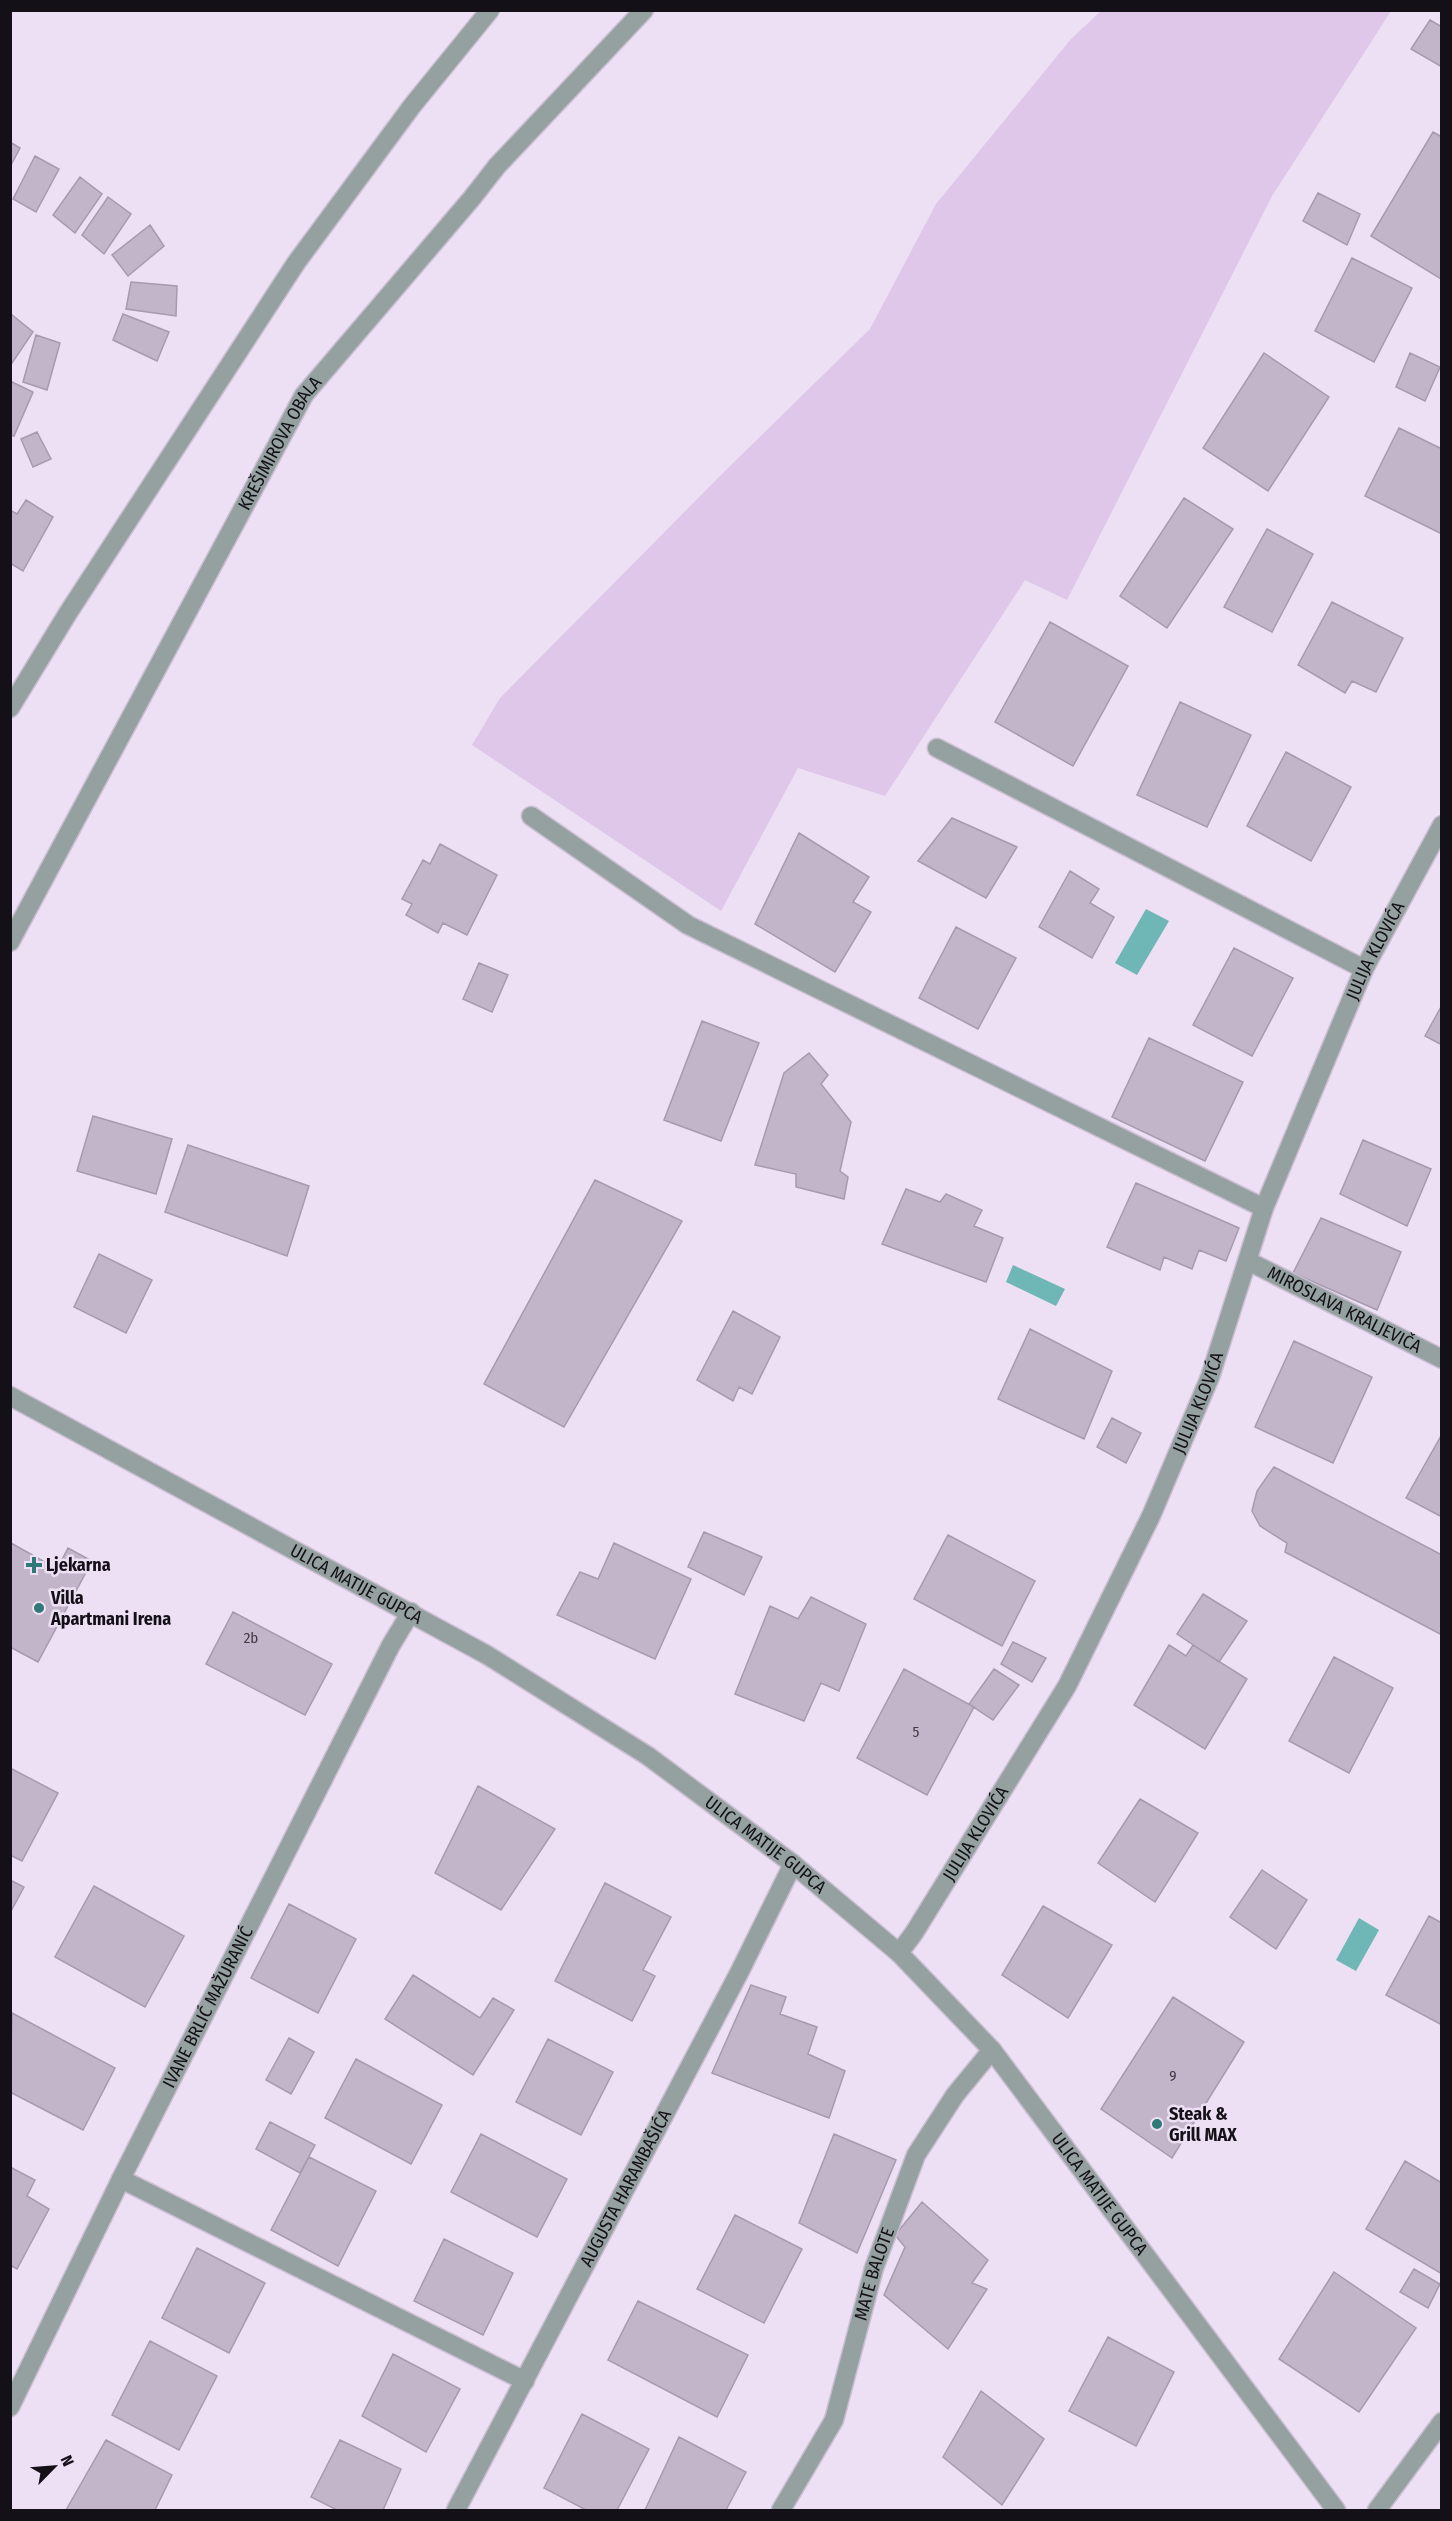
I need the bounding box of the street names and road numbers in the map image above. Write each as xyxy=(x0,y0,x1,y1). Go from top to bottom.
street label: KREŠIMIROVA OBALA xyxy=(233,371,326,514)
street label: JULIJA KLOVIĆA xyxy=(1341,897,1410,1003)
street label: MIROSLAVA KRALJEVIČA xyxy=(1264,1262,1426,1358)
street label: JULIJA KLOVIĆA xyxy=(1168,1349,1228,1457)
street label: ULICA MATIJE GUPCA xyxy=(286,1539,427,1629)
street label: JULIJA KLOVIĆA xyxy=(938,1782,1013,1885)
street label: ULICA MATIJE GUPCA xyxy=(700,1791,831,1898)
street label: IVANE BRLIĆ MAŽURANIĆ xyxy=(158,1923,258,2092)
street label: AUGUSTA HARAMBAŠIĆA xyxy=(575,2105,676,2270)
street label: ULICA MATIJE GUPCA xyxy=(1047,2128,1153,2260)
street label: MATE BALOTE xyxy=(850,2224,899,2323)

